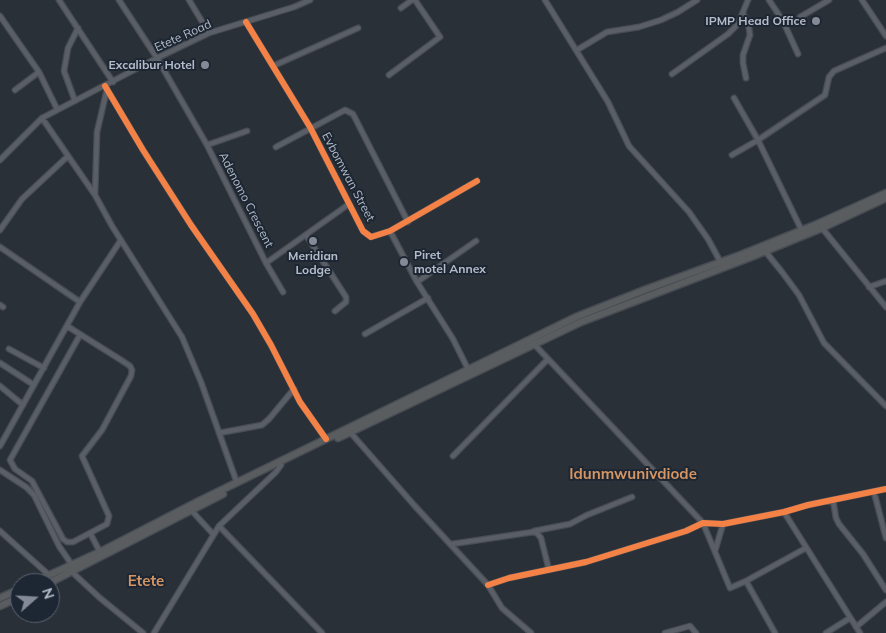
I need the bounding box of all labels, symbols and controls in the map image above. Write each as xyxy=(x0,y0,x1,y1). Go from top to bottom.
place label: IPMP Head Office xyxy=(705,14,806,28)
marker: IPMP Head Office xyxy=(810,15,822,27)
street label: Etete Road xyxy=(152,17,214,55)
place label: Excalibur Hotel xyxy=(109,58,195,72)
marker: Excalibur Hotel xyxy=(199,59,211,71)
street label: Evbomwan Street xyxy=(318,130,378,224)
street label: Adenomo Crescent xyxy=(216,150,276,250)
marker: Meridian Lodge xyxy=(307,235,319,247)
place label: Piret motel Annex xyxy=(414,248,486,276)
place label: Meridian Lodge xyxy=(288,249,338,277)
marker: Piret motel Annex xyxy=(398,256,410,268)
district label: Idunmwunivdiode xyxy=(569,465,697,483)
district label: Etete xyxy=(128,572,164,590)
north arrow xyxy=(10,573,60,623)
text: N xyxy=(38,586,58,601)

